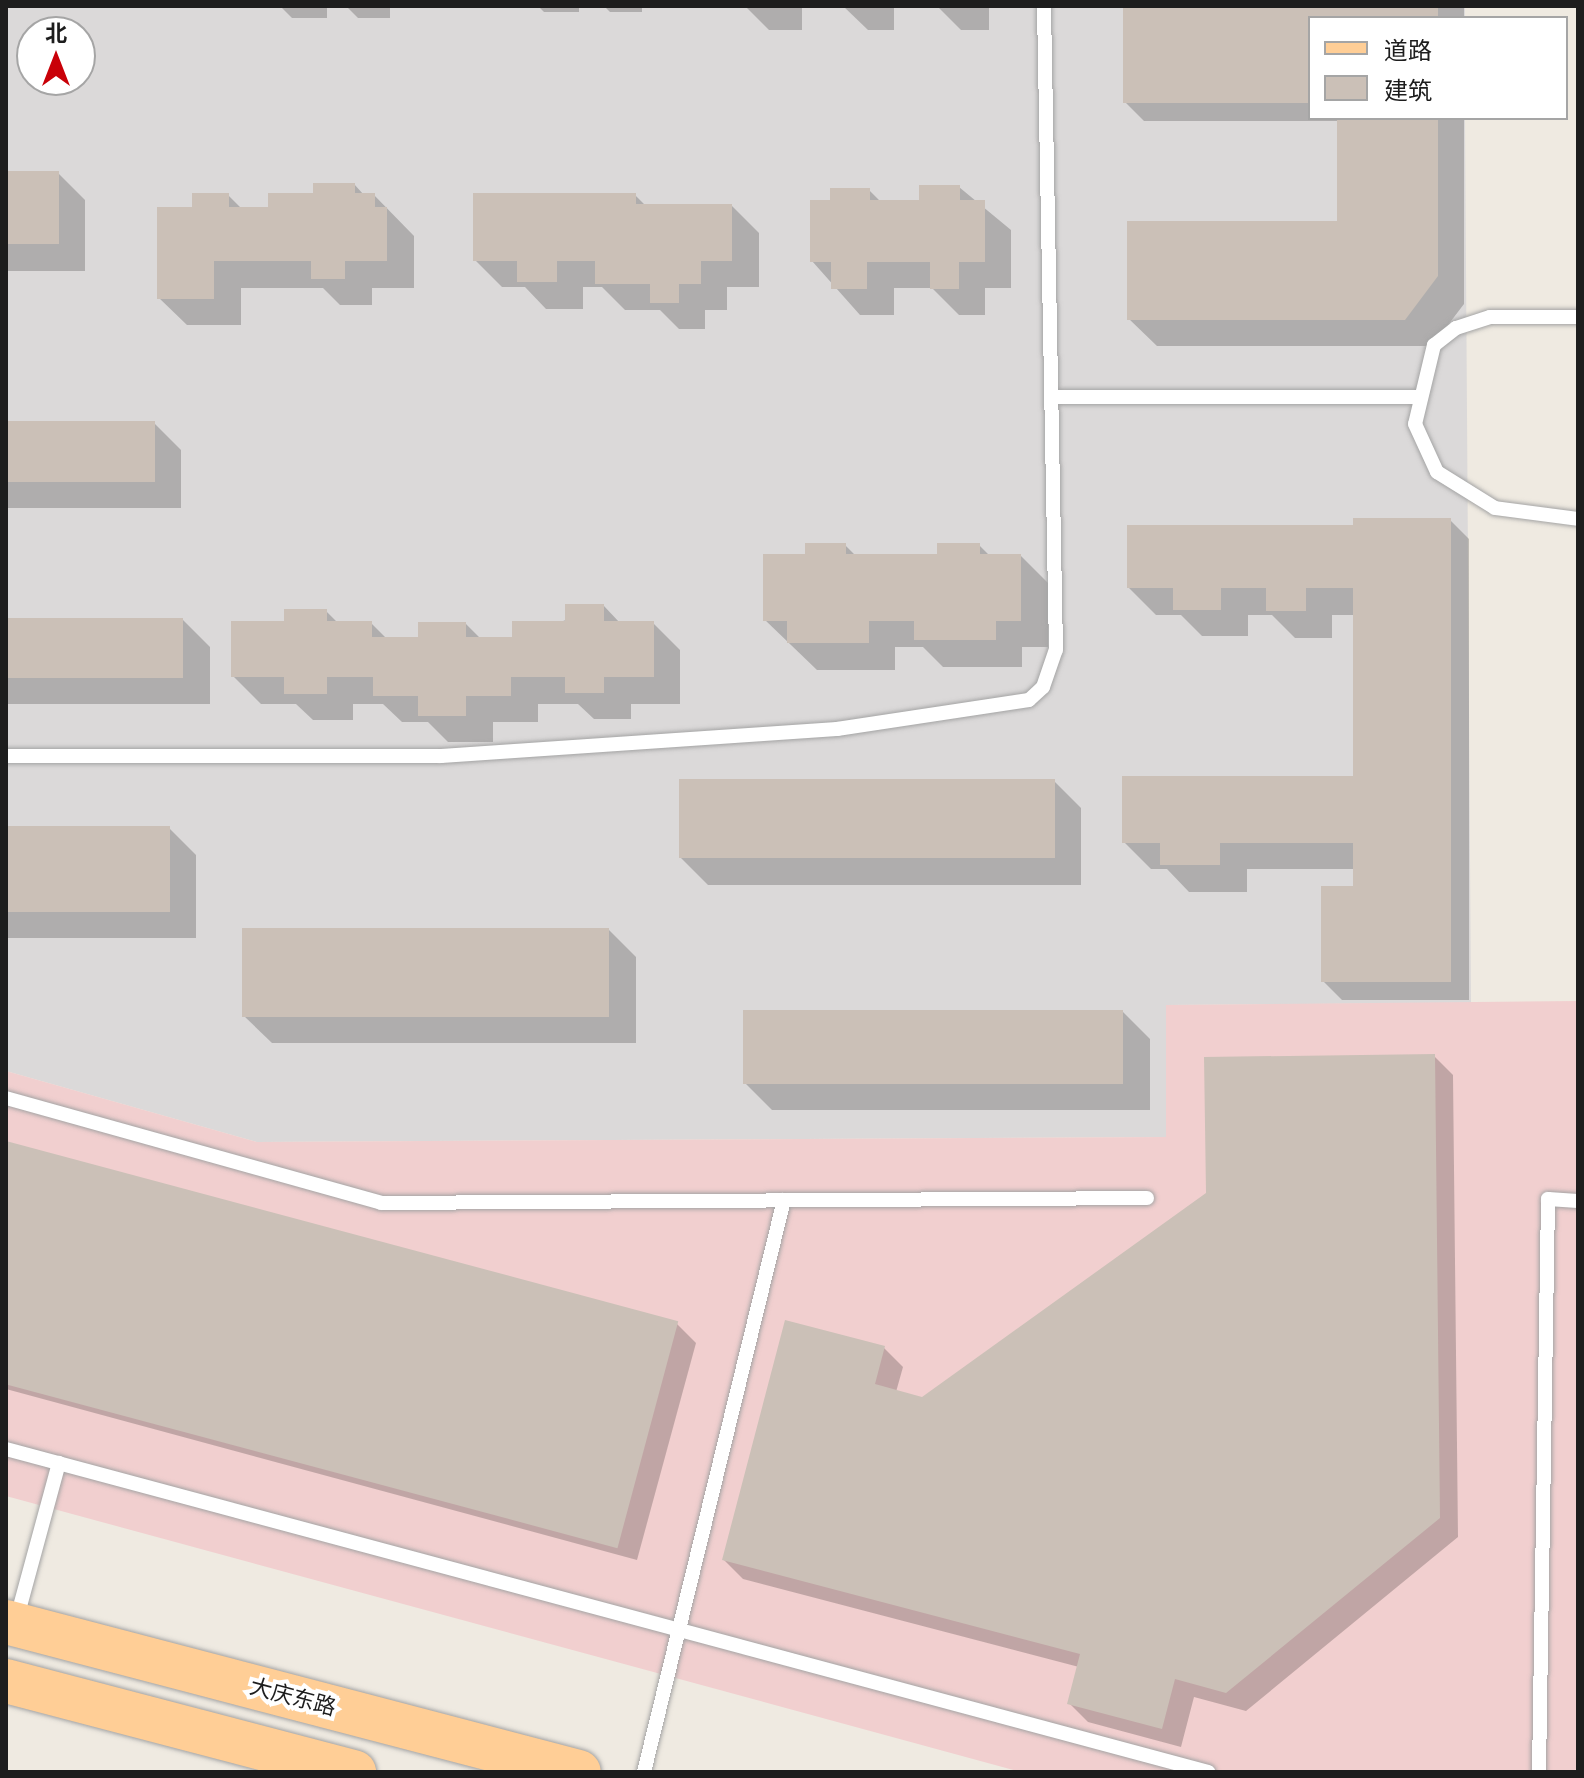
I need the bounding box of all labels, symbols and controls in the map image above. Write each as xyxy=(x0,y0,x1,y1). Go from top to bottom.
north arrow xyxy=(16,16,96,96)
legend xyxy=(1308,16,1568,120)
text: 北 xyxy=(45,21,67,46)
text: 道路 xyxy=(1384,37,1432,65)
text: 建筑 xyxy=(1384,77,1432,105)
street label: 大庆东路 xyxy=(247,1673,339,1721)

